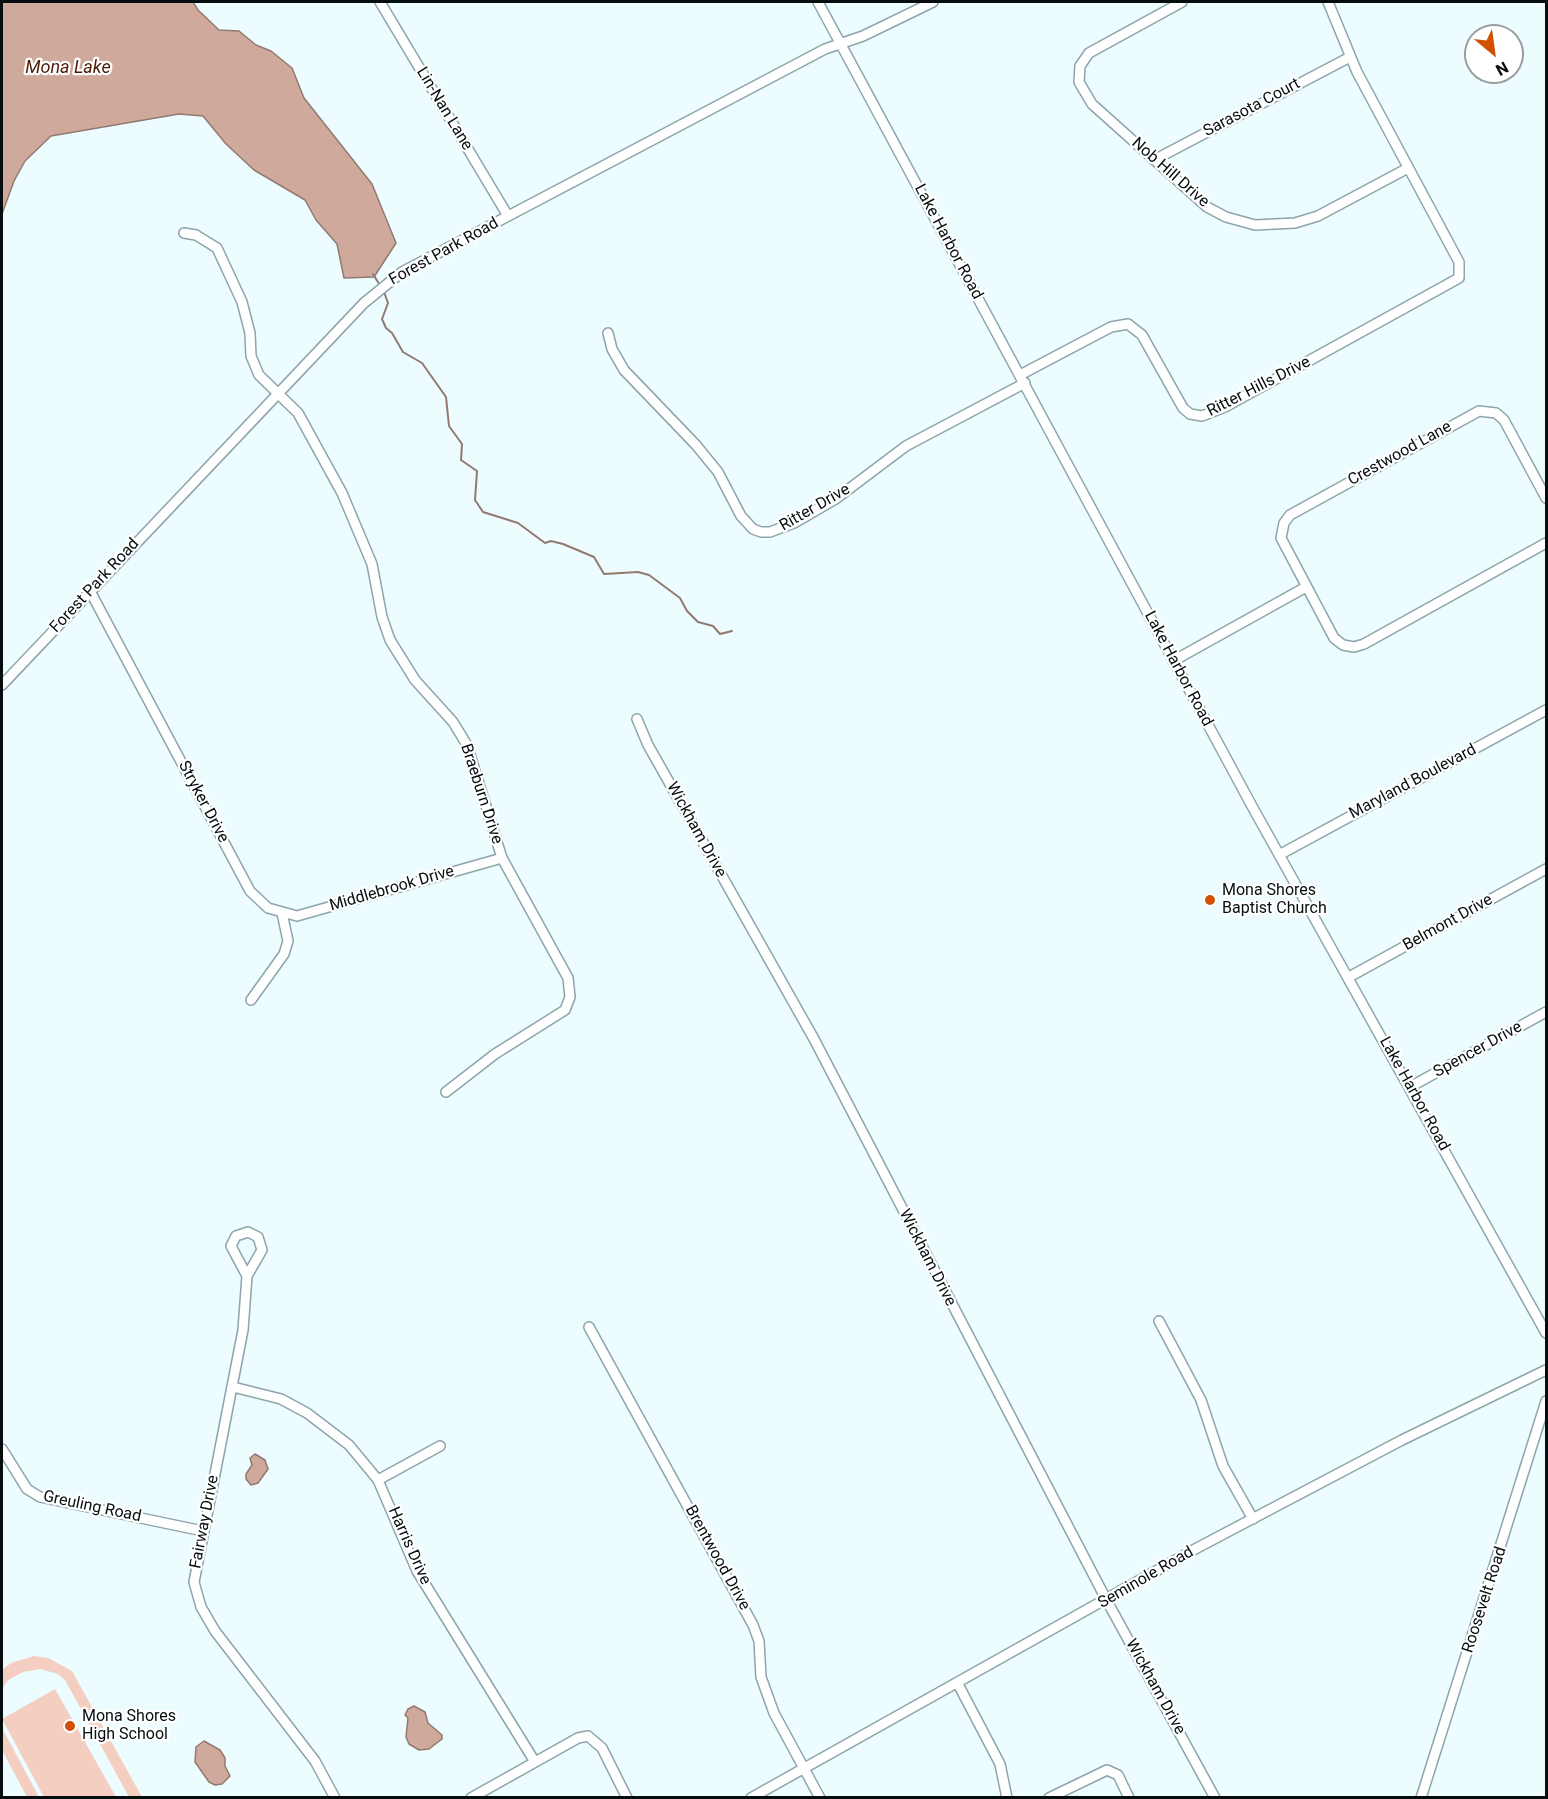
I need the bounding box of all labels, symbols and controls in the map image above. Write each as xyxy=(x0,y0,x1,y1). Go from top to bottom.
north arrow xyxy=(1464,24,1524,84)
water label: Mona Lake xyxy=(25,57,111,79)
text: N xyxy=(1492,57,1512,79)
street label: Lin-Nan Lane xyxy=(412,64,476,154)
street label: Sarasota Court xyxy=(1200,74,1304,142)
street label: Nob Hill Drive xyxy=(1127,134,1213,212)
street label: Lake Harbor Road xyxy=(910,181,986,303)
street label: Forest Park Road xyxy=(386,214,502,290)
street label: Ritter Hills Drive xyxy=(1204,353,1314,421)
street label: Crestwood Lane xyxy=(1345,418,1455,490)
street label: Ritter Drive xyxy=(776,480,854,536)
street label: Forest Park Road xyxy=(46,535,144,637)
street label: Lake Harbor Road xyxy=(1140,608,1216,730)
street label: Maryland Boulevard xyxy=(1346,740,1480,824)
street label: Braeburn Drive xyxy=(456,741,506,847)
street label: Stryker Drive xyxy=(173,758,233,846)
street label: Wickham Drive xyxy=(662,779,730,881)
street label: Middlebrook Drive xyxy=(327,862,457,916)
place label: Mona Shores Baptist Church xyxy=(1222,881,1327,919)
street label: Belmont Drive xyxy=(1400,890,1496,956)
marker: Mona Shores Baptist Church xyxy=(1203,893,1217,907)
street label: Spencer Drive xyxy=(1430,1018,1526,1082)
street label: Lake Harbor Road xyxy=(1375,1034,1453,1154)
street label: Wickham Drive xyxy=(894,1206,960,1310)
street label: Fairway Drive xyxy=(187,1474,223,1570)
street label: Greuling Road xyxy=(41,1487,143,1527)
street label: Brentwood Drive xyxy=(680,1502,754,1614)
street label: Harris Drive xyxy=(383,1504,435,1588)
street label: Seminole Road xyxy=(1095,1543,1197,1613)
street label: Roosevelt Road xyxy=(1459,1544,1511,1656)
street label: Wickham Drive xyxy=(1121,1636,1189,1738)
place label: Mona Shores High School xyxy=(82,1707,176,1745)
marker: Mona Shores High School xyxy=(63,1719,77,1733)

